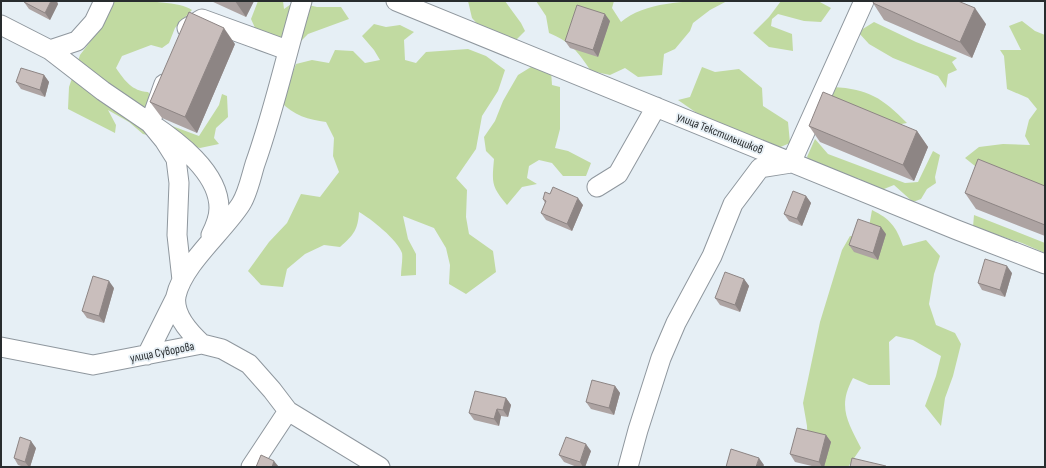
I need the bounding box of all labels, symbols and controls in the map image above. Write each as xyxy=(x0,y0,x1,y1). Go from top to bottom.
street label: улица Текстильщиков xyxy=(674,109,765,158)
street label: улица Суворова xyxy=(129,339,196,366)

